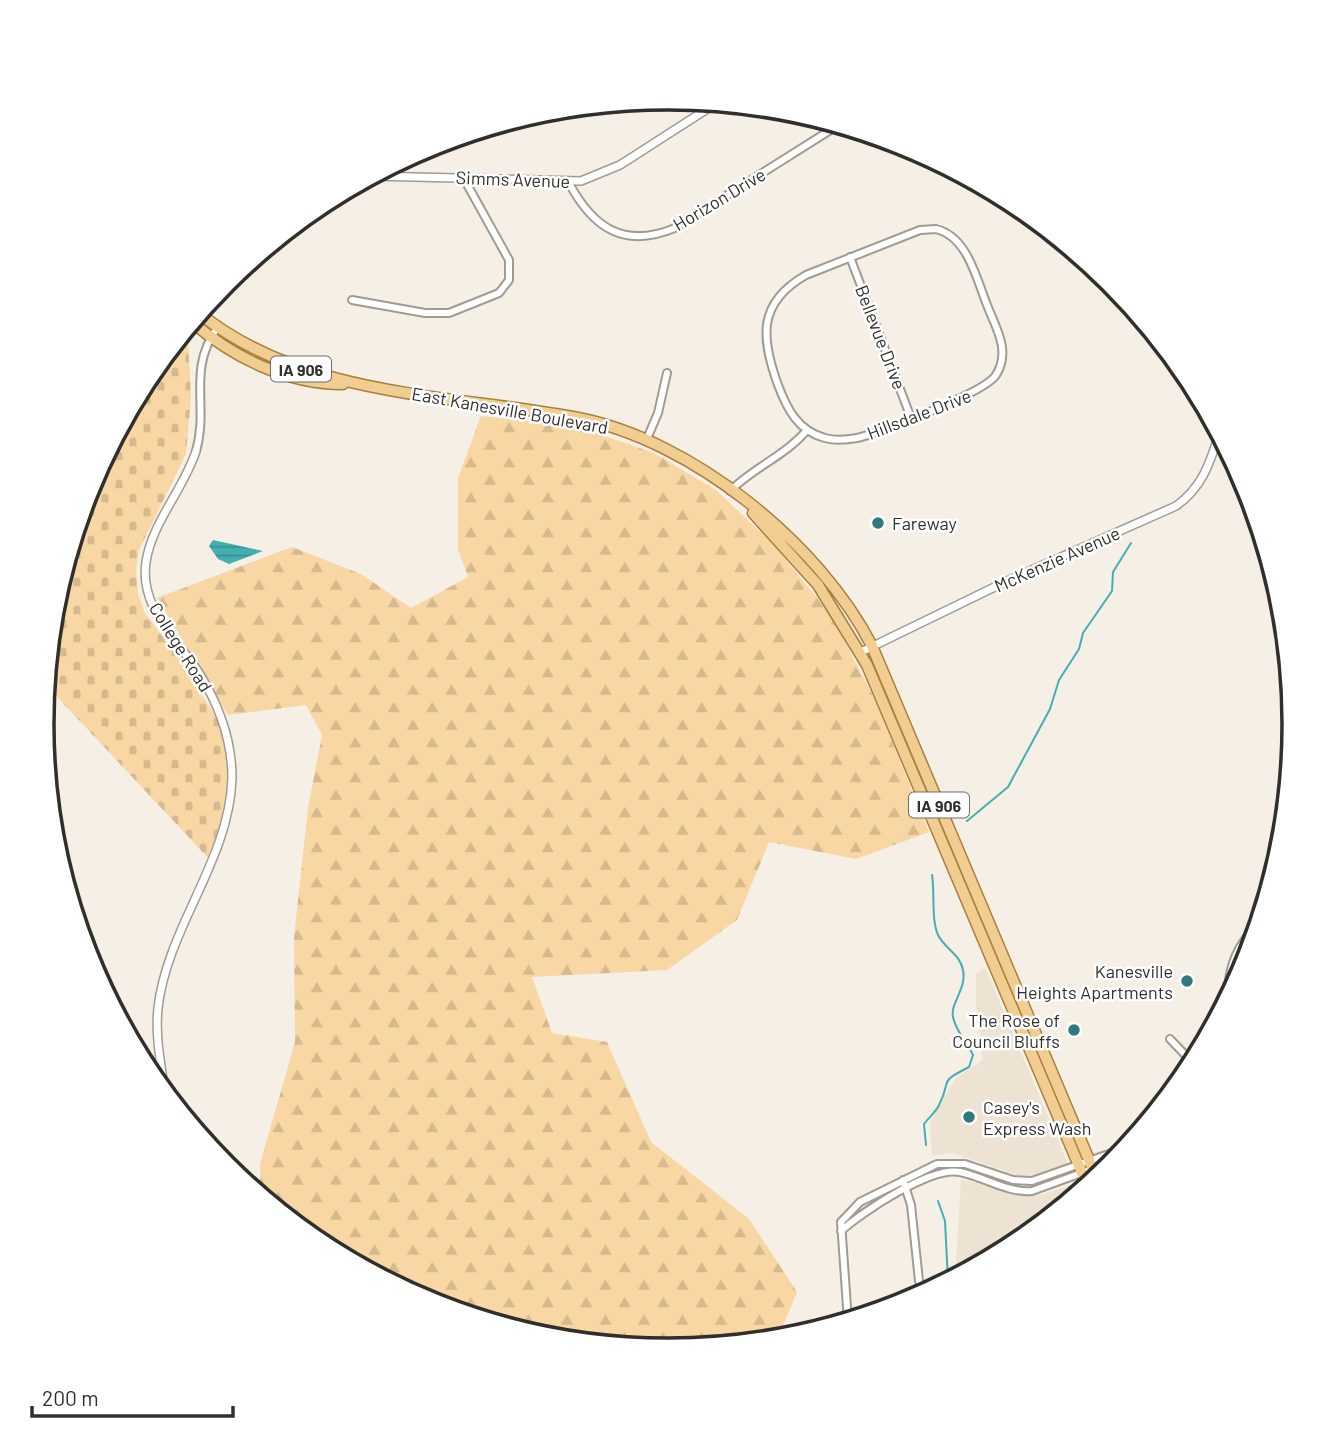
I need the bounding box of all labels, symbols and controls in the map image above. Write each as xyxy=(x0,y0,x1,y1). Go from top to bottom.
street label: Horizon Drive xyxy=(669,163,769,235)
street label: Simms Avenue xyxy=(455,166,571,192)
street label: Bellevue Drive xyxy=(851,282,911,392)
road number: IA 906 xyxy=(271,356,331,382)
street label: East Kanesville Boulevard xyxy=(410,382,610,438)
street label: Hillsdale Drive xyxy=(864,384,974,444)
place label: Fareway xyxy=(892,512,957,534)
marker: Fareway xyxy=(870,515,886,531)
street label: McKenzie Avenue xyxy=(991,521,1123,597)
street label: College Road xyxy=(145,598,217,696)
road number: IA 906 xyxy=(909,792,969,818)
place label: Kanesville Heights Apartments xyxy=(1016,960,1173,1003)
marker: Kanesville Heights Apartments xyxy=(1179,973,1195,989)
place label: The Rose of Council Bluffs xyxy=(952,1009,1060,1052)
marker: The Rose of Council Bluffs xyxy=(1066,1022,1082,1038)
place label: Casey's Express Wash xyxy=(983,1096,1091,1139)
marker: Casey's Express Wash xyxy=(961,1109,977,1125)
scale bar xyxy=(32,1374,233,1418)
text: 200 m xyxy=(42,1385,99,1410)

